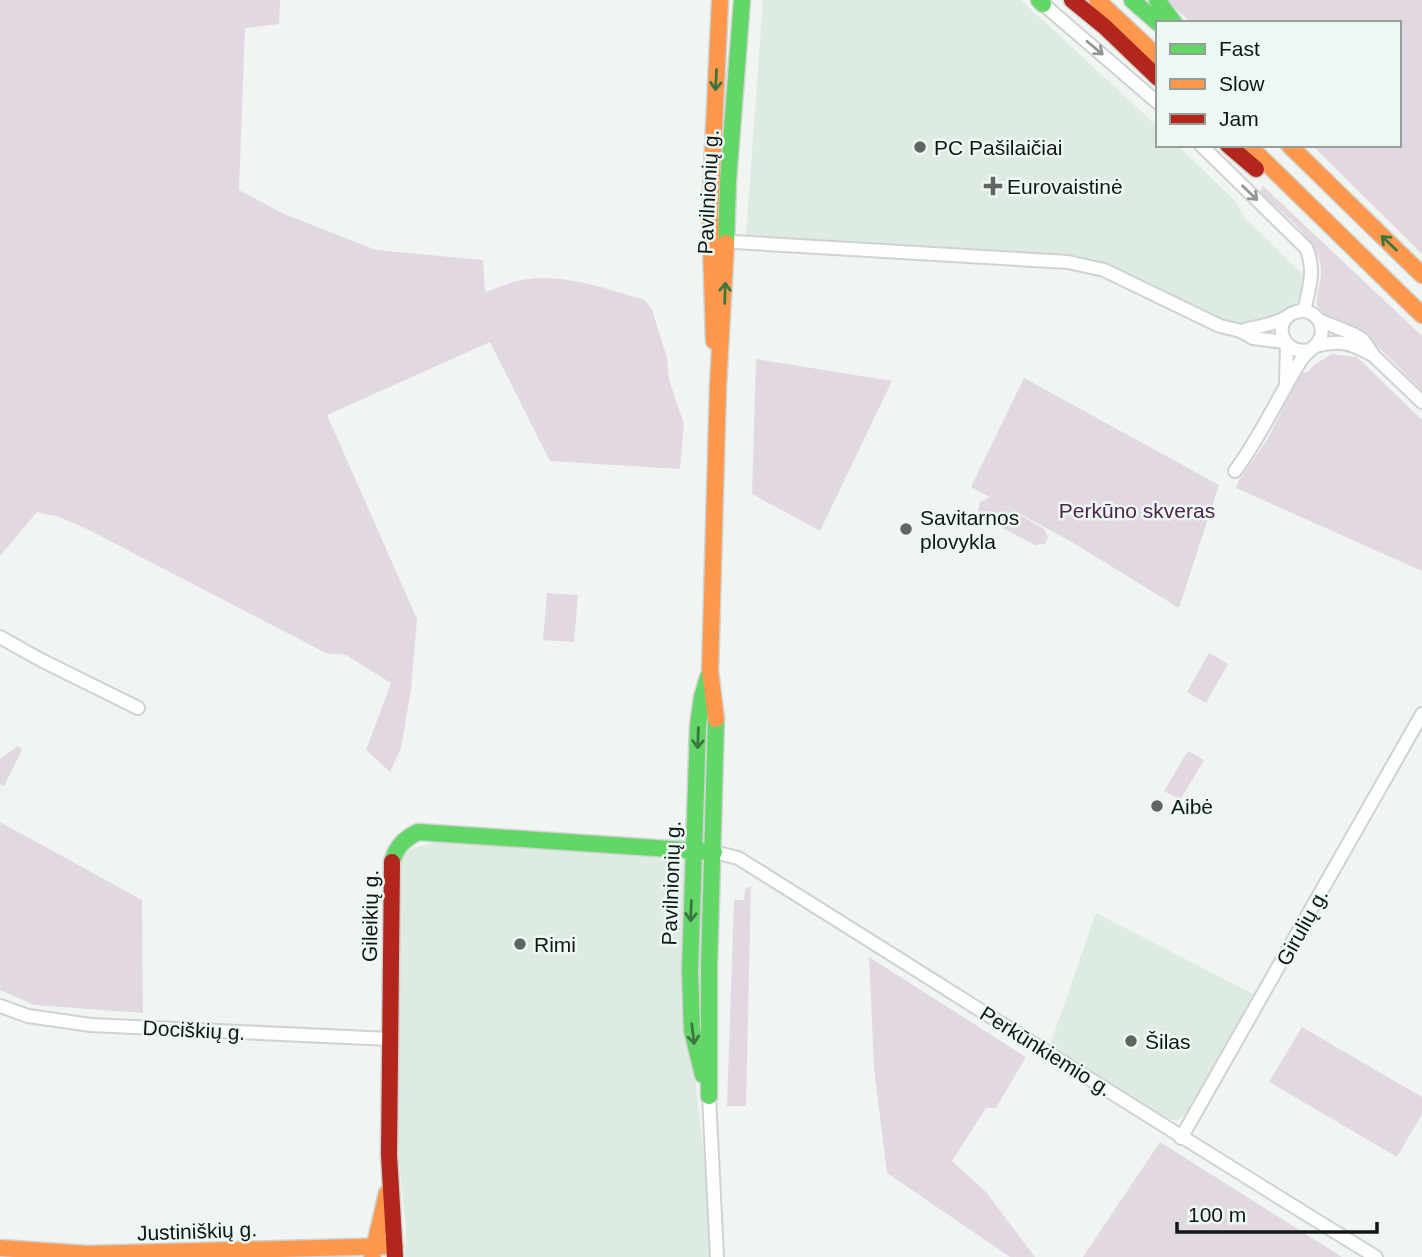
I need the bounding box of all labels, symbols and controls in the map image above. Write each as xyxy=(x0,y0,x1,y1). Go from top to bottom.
legend xyxy=(1156,21,1401,147)
text: Fast xyxy=(1219,37,1260,60)
one-way arrow xyxy=(1086,40,1104,56)
one-way arrow xyxy=(709,68,722,91)
text: Slow xyxy=(1219,72,1265,95)
text: Jam xyxy=(1219,107,1259,130)
street label: Pavilnionių g. xyxy=(693,129,723,255)
place label: PC Pašilaičiai xyxy=(934,136,1062,159)
marker: PC Pašilaičiai xyxy=(912,139,928,155)
place label: Eurovaistinė xyxy=(1007,175,1123,198)
marker: Eurovaistinė xyxy=(985,178,1001,194)
one-way arrow xyxy=(1242,184,1259,201)
one-way arrow xyxy=(1381,235,1398,252)
one-way arrow xyxy=(718,281,731,304)
park label: Perkūno skveras xyxy=(1059,499,1215,522)
place label: Savitarnos plovykla xyxy=(920,506,1019,553)
marker: Savitarnos plovykla xyxy=(898,521,914,537)
one-way arrow xyxy=(691,726,704,749)
place label: Aibė xyxy=(1171,795,1213,818)
marker: Aibė xyxy=(1149,798,1165,814)
street label: Pavilnionių g. xyxy=(657,820,685,946)
street label: Gileikių g. xyxy=(358,870,382,962)
street label: Girulių g. xyxy=(1272,885,1332,969)
one-way arrow xyxy=(685,899,698,922)
place label: Rimi xyxy=(534,933,576,956)
marker: Rimi xyxy=(512,936,528,952)
street label: Perkūnkiemio g. xyxy=(976,1001,1116,1101)
street label: Dociškių g. xyxy=(142,1016,246,1044)
one-way arrow xyxy=(687,1022,700,1045)
place label: Šilas xyxy=(1145,1030,1191,1053)
marker: Šilas xyxy=(1123,1033,1139,1049)
scale bar xyxy=(1177,1190,1376,1234)
text: 100 m xyxy=(1188,1203,1246,1226)
street label: Justiniškių g. xyxy=(137,1217,257,1245)

